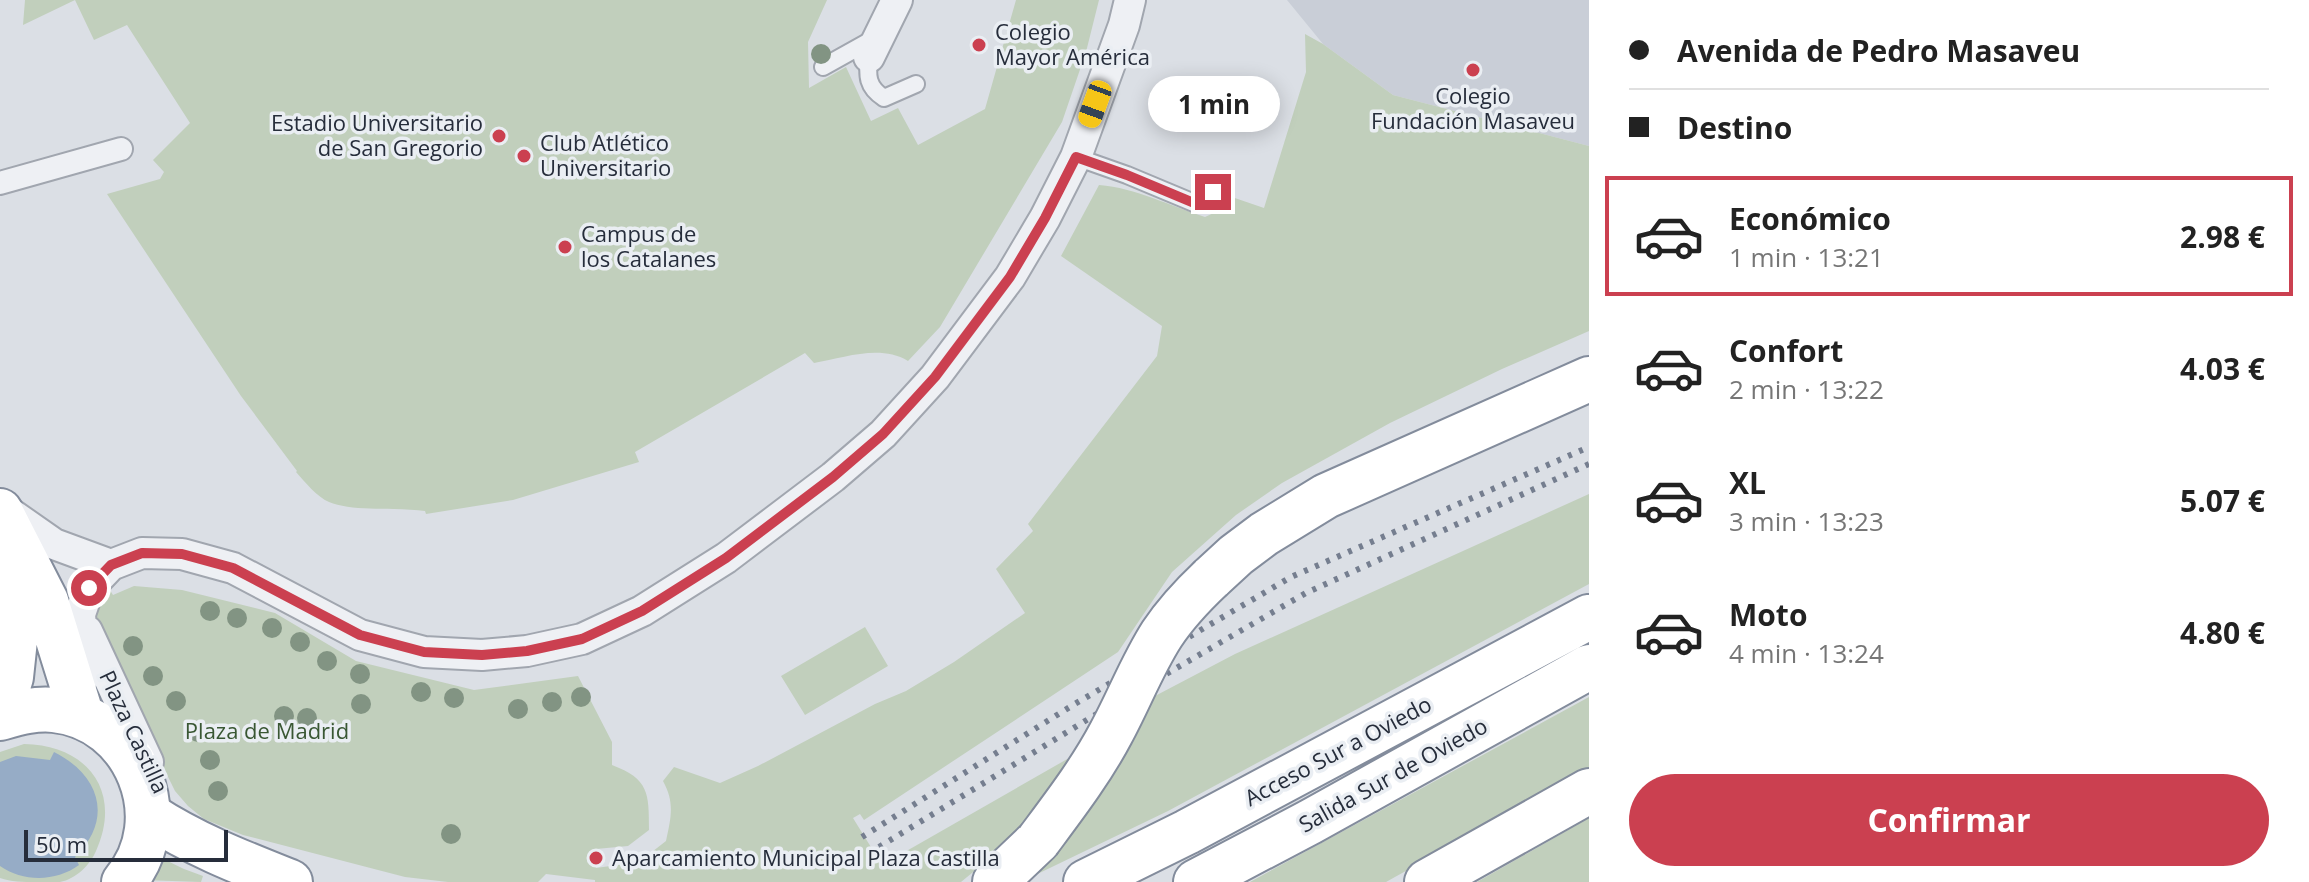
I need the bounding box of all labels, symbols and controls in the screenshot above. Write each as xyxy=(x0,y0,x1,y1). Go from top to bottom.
place label: Colegio Mayor América xyxy=(995,16,1150,71)
text: Avenida de Pedro Masaveu xyxy=(1677,30,2080,71)
marker: Colegio Mayor América xyxy=(970,36,988,54)
marker: Colegio Fundación Masaveu xyxy=(1464,61,1482,79)
callout: 1 min xyxy=(1147,76,1279,132)
car xyxy=(1076,77,1114,131)
place label: Colegio Fundación Masaveu xyxy=(1371,80,1575,135)
text: 1 min xyxy=(1178,86,1250,122)
place label: Estadio Universitario de San Gregorio xyxy=(271,107,483,162)
text: Destino xyxy=(1677,107,1792,148)
marker: Estadio Universitario de San Gregorio xyxy=(490,127,508,145)
place label: Club Atlético Universitario xyxy=(540,127,671,182)
marker: Club Atlético Universitario xyxy=(515,147,533,165)
route end xyxy=(1195,174,1231,210)
text: Económico xyxy=(1729,198,1891,239)
icon: car xyxy=(1633,200,1705,272)
text: 2.98 € xyxy=(2180,216,2265,257)
place label: Campus de los Catalanes xyxy=(581,218,716,273)
marker: Campus de los Catalanes xyxy=(556,238,574,256)
text: 1 min · 13:21 xyxy=(1729,239,1884,275)
text: Confort xyxy=(1729,330,1843,371)
icon: car xyxy=(1633,332,1705,404)
text: 4.03 € xyxy=(2180,348,2265,389)
text: 2 min · 13:22 xyxy=(1729,371,1884,407)
text: XL xyxy=(1729,462,1766,503)
icon: car xyxy=(1633,464,1705,536)
text: 5.07 € xyxy=(2180,480,2265,521)
text: 3 min · 13:23 xyxy=(1729,503,1884,539)
route start xyxy=(71,570,107,606)
text: Moto xyxy=(1729,594,1807,635)
icon: car xyxy=(1633,596,1705,668)
text: 4.80 € xyxy=(2180,612,2265,653)
text: 4 min · 13:24 xyxy=(1729,635,1884,671)
street label: Plaza Castilla xyxy=(93,665,177,798)
street label: Acceso Sur a Oviedo xyxy=(1239,688,1436,812)
street label: Salida Sur de Oviedo xyxy=(1293,710,1492,838)
park label: Plaza de Madrid xyxy=(185,715,349,745)
button: Confirmar xyxy=(1629,774,2269,866)
scale bar xyxy=(24,826,228,862)
text: 50 m xyxy=(36,829,87,859)
place label: Aparcamiento Municipal Plaza Castilla xyxy=(612,842,1000,872)
marker: Aparcamiento Municipal Plaza Castilla xyxy=(587,849,605,867)

